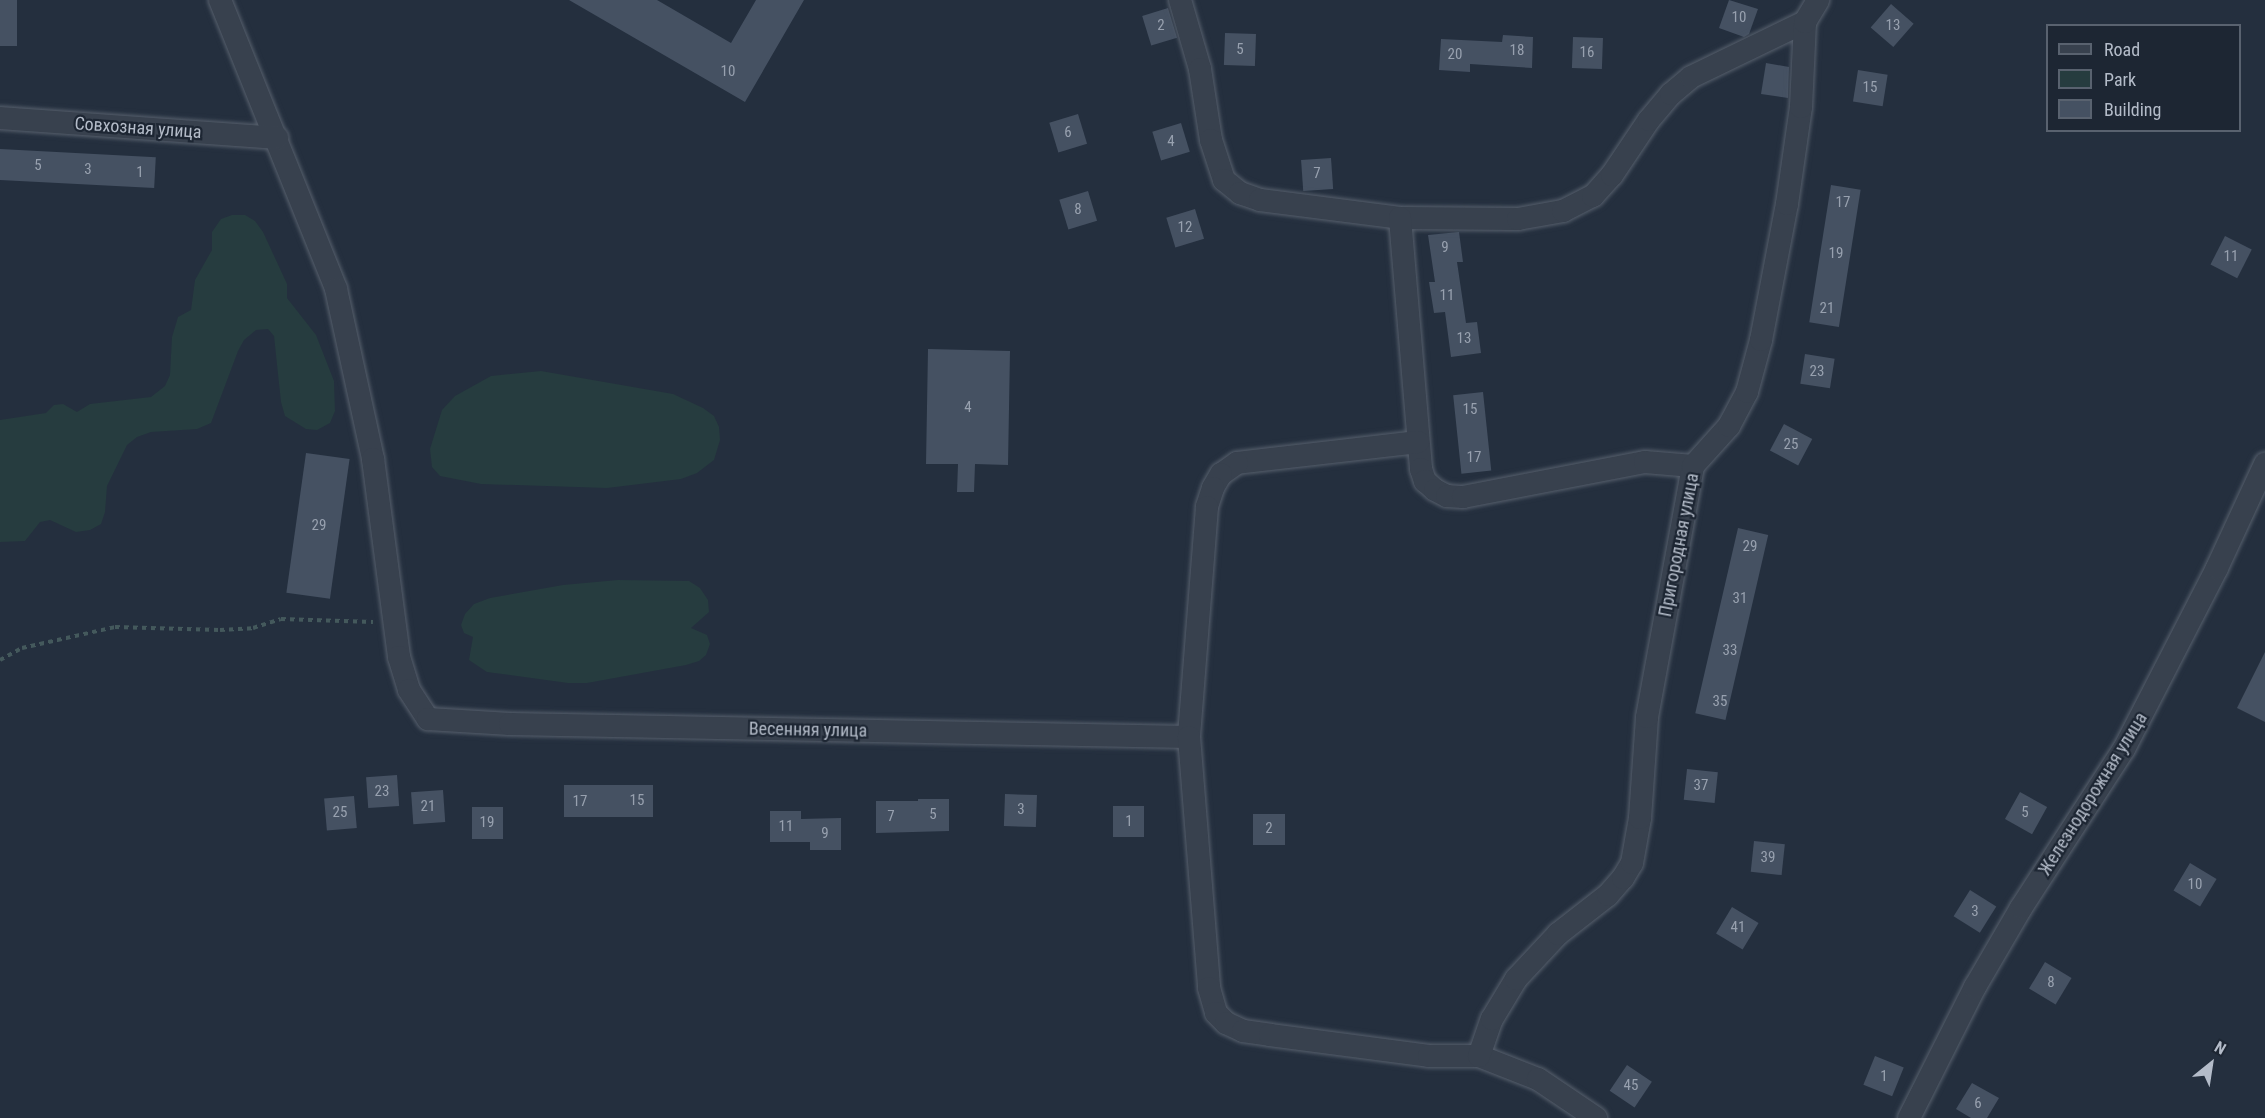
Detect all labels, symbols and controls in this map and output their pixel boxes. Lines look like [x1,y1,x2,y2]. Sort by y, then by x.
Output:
house number: 10 [1732,9,1746,27]
house number: 2 [1157,17,1165,35]
house number: 13 [1886,17,1900,35]
legend [2046,24,2241,132]
text: Road [2104,39,2140,60]
house number: 5 [1236,41,1244,59]
house number: 18 [1510,42,1524,60]
house number: 16 [1580,44,1594,62]
house number: 20 [1448,46,1462,64]
house number: 10 [721,63,735,81]
text: Park [2104,69,2136,90]
house number: 15 [1863,79,1877,97]
text: Building [2104,99,2161,120]
street label: Совхозная улица [74,113,202,143]
house number: 6 [1064,124,1072,142]
house number: 4 [1167,133,1175,151]
house number: 5 [34,157,42,175]
house number: 3 [84,161,92,179]
house number: 1 [136,164,144,182]
house number: 7 [1313,165,1321,183]
house number: 17 [1836,194,1850,212]
house number: 8 [1074,201,1082,219]
house number: 12 [1178,219,1192,237]
house number: 9 [1441,239,1449,257]
house number: 19 [1829,245,1843,263]
house number: 11 [2224,248,2238,266]
house number: 11 [1440,287,1454,305]
house number: 21 [1820,300,1834,318]
house number: 13 [1457,330,1471,348]
house number: 23 [1810,363,1824,381]
house number: 4 [964,399,972,417]
house number: 15 [1463,401,1477,419]
house number: 25 [1784,436,1798,454]
house number: 17 [1467,449,1481,467]
street label: Пригородная улица [1654,471,1704,619]
house number: 29 [312,517,326,535]
house number: 29 [1743,538,1757,556]
house number: 31 [1733,590,1747,608]
house number: 33 [1723,642,1737,660]
house number: 35 [1713,693,1727,711]
street label: Железнодорожная улица [2034,708,2152,880]
street label: Весенняя улица [749,718,867,742]
house number: 37 [1694,777,1708,795]
house number: 23 [375,783,389,801]
house number: 15 [630,792,644,810]
house number: 17 [573,793,587,811]
house number: 21 [421,798,435,816]
house number: 3 [1017,801,1025,819]
house number: 25 [333,804,347,822]
house number: 5 [2021,804,2029,822]
house number: 5 [929,806,937,824]
house number: 7 [887,808,895,826]
house number: 1 [1125,813,1133,831]
house number: 19 [480,814,494,832]
house number: 11 [779,818,793,836]
house number: 2 [1265,820,1273,838]
house number: 9 [821,825,829,843]
house number: 39 [1761,849,1775,867]
house number: 10 [2188,876,2202,894]
house number: 3 [1971,903,1979,921]
house number: 41 [1731,919,1745,937]
house number: 8 [2047,974,2055,992]
north arrow [2181,1034,2241,1094]
text: N [2211,1037,2229,1059]
house number: 1 [1880,1068,1888,1086]
house number: 45 [1624,1077,1638,1095]
house number: 6 [1974,1095,1982,1113]

